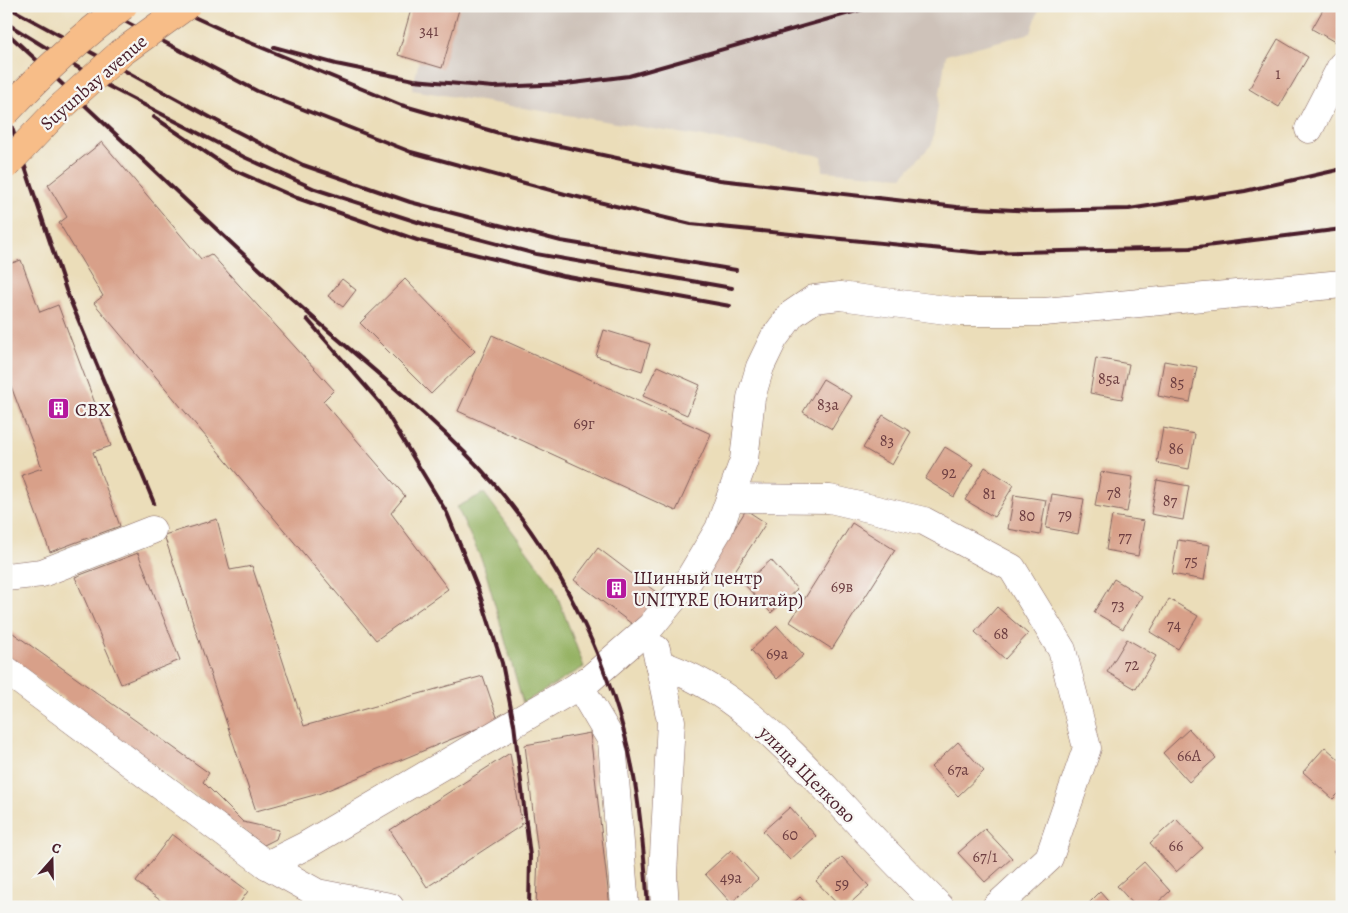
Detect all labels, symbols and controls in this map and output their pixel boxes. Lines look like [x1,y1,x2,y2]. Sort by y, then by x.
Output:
house number: 341 [419,20,439,42]
street label: Suyunbay avenue [34,29,153,137]
house number: 1 [1275,63,1281,85]
house number: 85а [1098,368,1121,390]
house number: 85 [1170,372,1184,394]
house number: 83а [817,394,840,416]
building icon: СВХ [47,397,71,421]
place label: СВХ [75,397,111,423]
house number: 69г [573,413,595,435]
house number: 83 [880,430,894,452]
house number: 86 [1168,438,1184,460]
house number: 92 [942,462,957,484]
house number: 78 [1107,482,1121,504]
house number: 81 [982,483,996,505]
house number: 87 [1163,490,1178,512]
house number: 79 [1058,504,1072,526]
house number: 80 [1019,505,1035,527]
house number: 77 [1118,526,1132,548]
house number: 75 [1184,550,1198,572]
place label: Шинный центр UNITYRE (Юнитайр) [633,565,803,613]
building icon: Шинный центр UNITYRE (Юнитайр) [605,576,629,600]
house number: 69в [831,576,853,598]
house number: 73 [1111,594,1125,616]
house number: 74 [1167,614,1181,636]
house number: 68 [993,623,1009,645]
house number: 69а [766,643,789,665]
house number: 72 [1125,654,1140,676]
street label: улица Щелково [752,720,862,829]
house number: 66А [1177,745,1202,767]
house number: 67а [947,759,969,781]
house number: 60 [782,824,798,846]
house number: 66 [1169,835,1183,857]
north arrow [28,836,78,886]
text: С [49,838,64,859]
house number: 67/1 [973,846,998,868]
house number: 49а [720,867,743,889]
house number: 59 [835,873,849,895]

